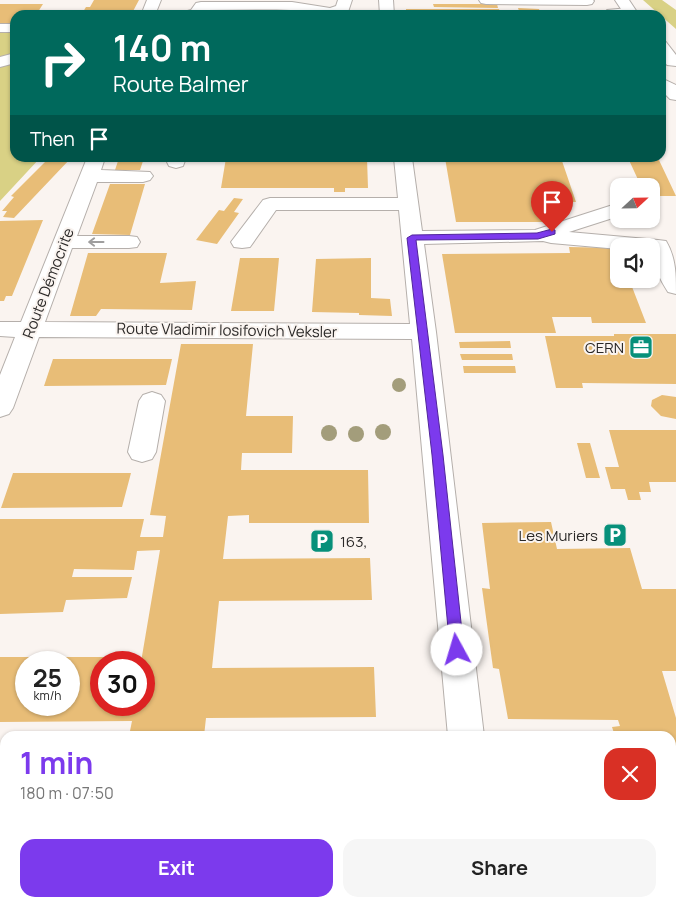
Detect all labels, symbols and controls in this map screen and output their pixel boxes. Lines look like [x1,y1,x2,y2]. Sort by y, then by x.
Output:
text: 140 m [113,24,211,72]
icon: right [30,30,95,95]
text: Route Balmer [113,69,249,99]
icon: arrive [85,125,113,153]
text: Then [30,126,75,152]
north arrow [610,178,660,228]
map controls [610,178,660,288]
pin [531,181,573,232]
icon: arrive [538,188,566,216]
street label: Route Démocrite [17,225,79,341]
one-way arrow [88,237,104,247]
button: sound [610,238,660,288]
street label: Route Vladimir Iosifovich Veksler [116,318,338,342]
office icon: CERN [628,334,654,360]
place label: CERN [585,337,624,358]
parking icon: Les Muriers [602,522,628,548]
place label: Les Muriers [519,525,598,546]
parking icon: 163, [309,528,335,554]
place label: 163, [340,531,367,552]
position arrow [430,623,482,675]
speed limit sign: 30 [90,651,155,716]
text: 25 [33,660,62,695]
text: km/h [34,687,61,704]
text: 1 min [20,742,93,783]
button: close [604,748,656,800]
text: 180 m · 07:50 [20,782,114,804]
button: Exit [20,839,333,897]
button: Share [343,839,656,897]

